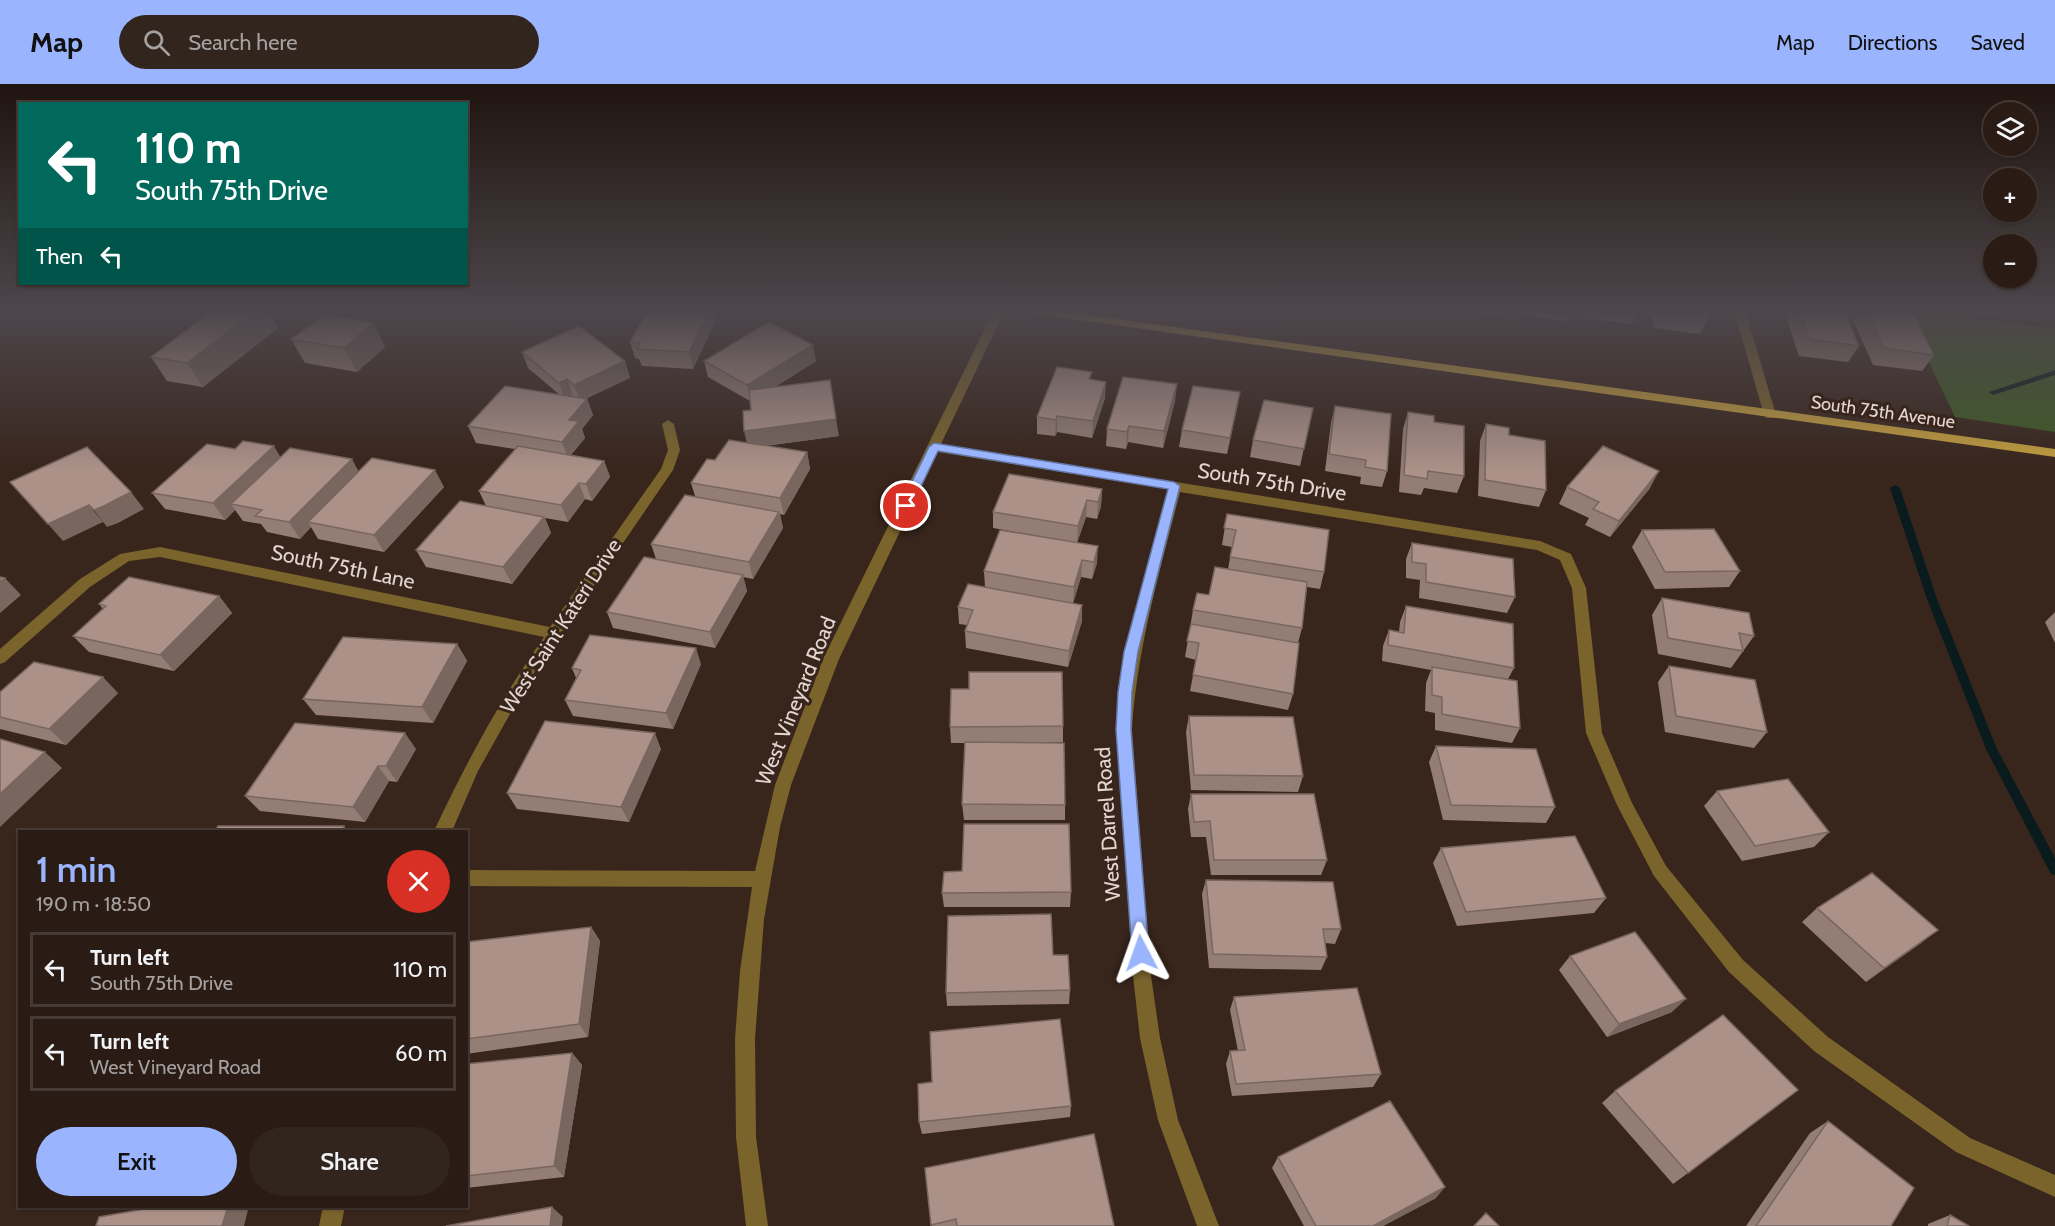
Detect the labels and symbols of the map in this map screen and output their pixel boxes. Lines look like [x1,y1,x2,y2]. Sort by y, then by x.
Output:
street label: South 75th Avenue [1809,391,1957,433]
street label: South 75th Drive [1196,457,1348,506]
pin [880,480,931,531]
street label: West Saint Kateri Drive [495,534,626,718]
street label: South 75th Lane [269,539,417,594]
street label: West Vineyard Road [750,613,841,789]
street label: West Darrel Road [1090,746,1125,902]
position arrow [1109,921,1173,985]

